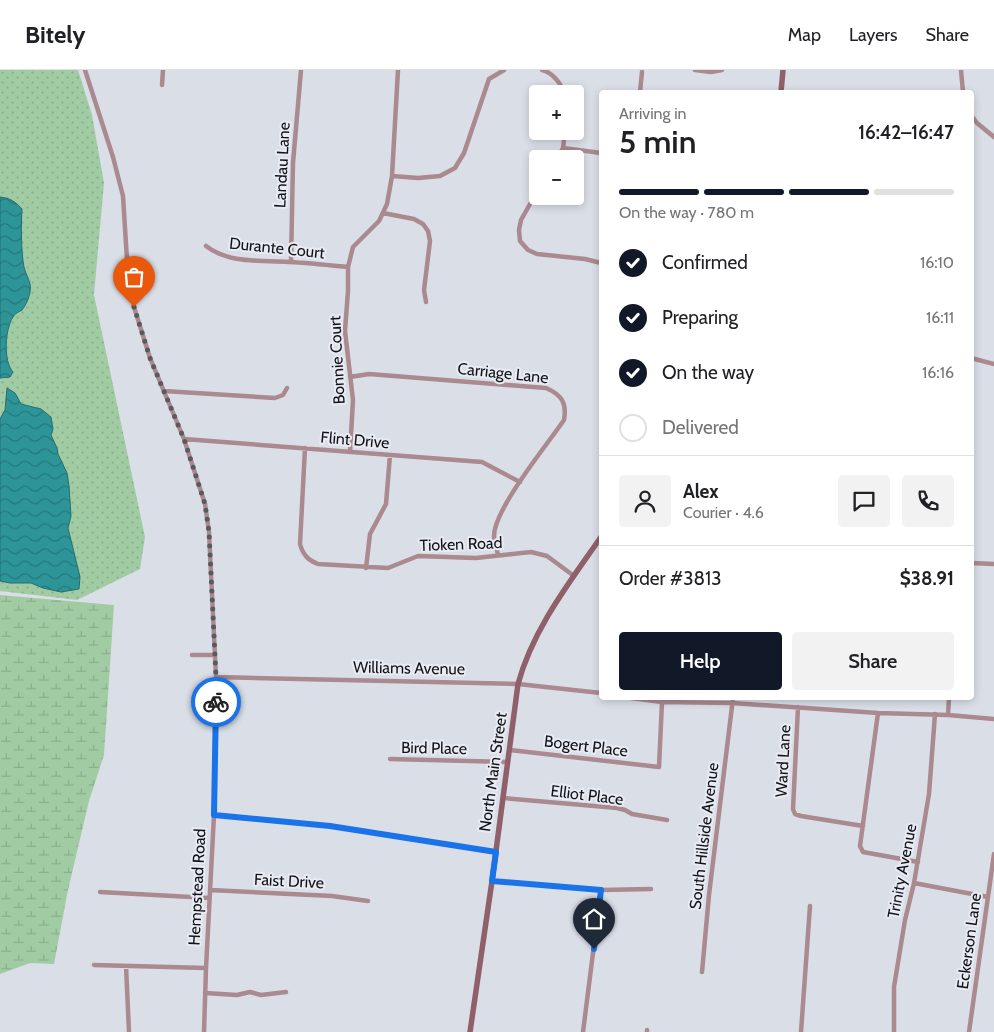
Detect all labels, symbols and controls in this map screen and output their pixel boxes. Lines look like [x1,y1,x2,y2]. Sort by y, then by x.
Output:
text: Bitely [25,20,85,49]
text: Map [788,24,821,46]
text: Layers [849,24,898,46]
text: Share [926,24,969,46]
map controls [529,85,584,205]
button: + [529,85,584,140]
text: Arriving in [619,104,686,123]
text: 16:42–16:47 [858,121,954,144]
street label: Landau Lane [270,122,294,208]
text: 5 min [619,122,696,161]
button: − [529,150,584,205]
text: On the way · 780 m [619,203,754,222]
street label: Durante Court [228,234,326,263]
icon: check [619,249,647,277]
text: Confirmed [662,251,748,274]
text: 16:10 [920,253,954,272]
pin [113,256,155,307]
icon: bag [120,263,148,291]
icon: check [619,304,647,332]
text: Preparing [662,306,738,329]
text: 16:11 [926,308,954,327]
street label: Bonnie Court [325,315,349,405]
street label: Carriage Lane [457,359,549,387]
icon: check [619,359,647,387]
text: On the way [662,361,754,384]
text: 16:16 [922,363,954,382]
text: Delivered [662,416,739,439]
street label: Flint Drive [320,428,390,452]
button: person [619,475,671,527]
button: chat [838,475,890,527]
button: phone [902,475,954,527]
text: Alex [683,480,719,503]
text: Courier · 4.6 [683,503,764,522]
street label: Tioken Road [419,533,503,555]
text: Order #3813 [619,567,721,590]
text: $38.91 [900,567,954,590]
button: Help [619,632,782,690]
button: Share [792,632,954,690]
street label: Williams Avenue [353,658,465,678]
courier [191,677,241,727]
icon: bike [202,688,230,716]
street label: North Main Street [475,711,511,833]
street label: Ward Lane [772,724,794,798]
street label: Bogert Place [543,731,629,761]
street label: Bird Place [401,738,467,758]
street label: South Hillside Avenue [686,762,722,910]
street label: Elliot Place [549,781,625,809]
street label: Trinity Avenue [884,822,920,920]
street label: Hempstead Road [184,828,210,946]
street label: Faist Drive [254,870,324,892]
street label: Eckerson Lane [953,892,985,990]
pin [573,898,615,949]
icon: home [580,905,608,933]

